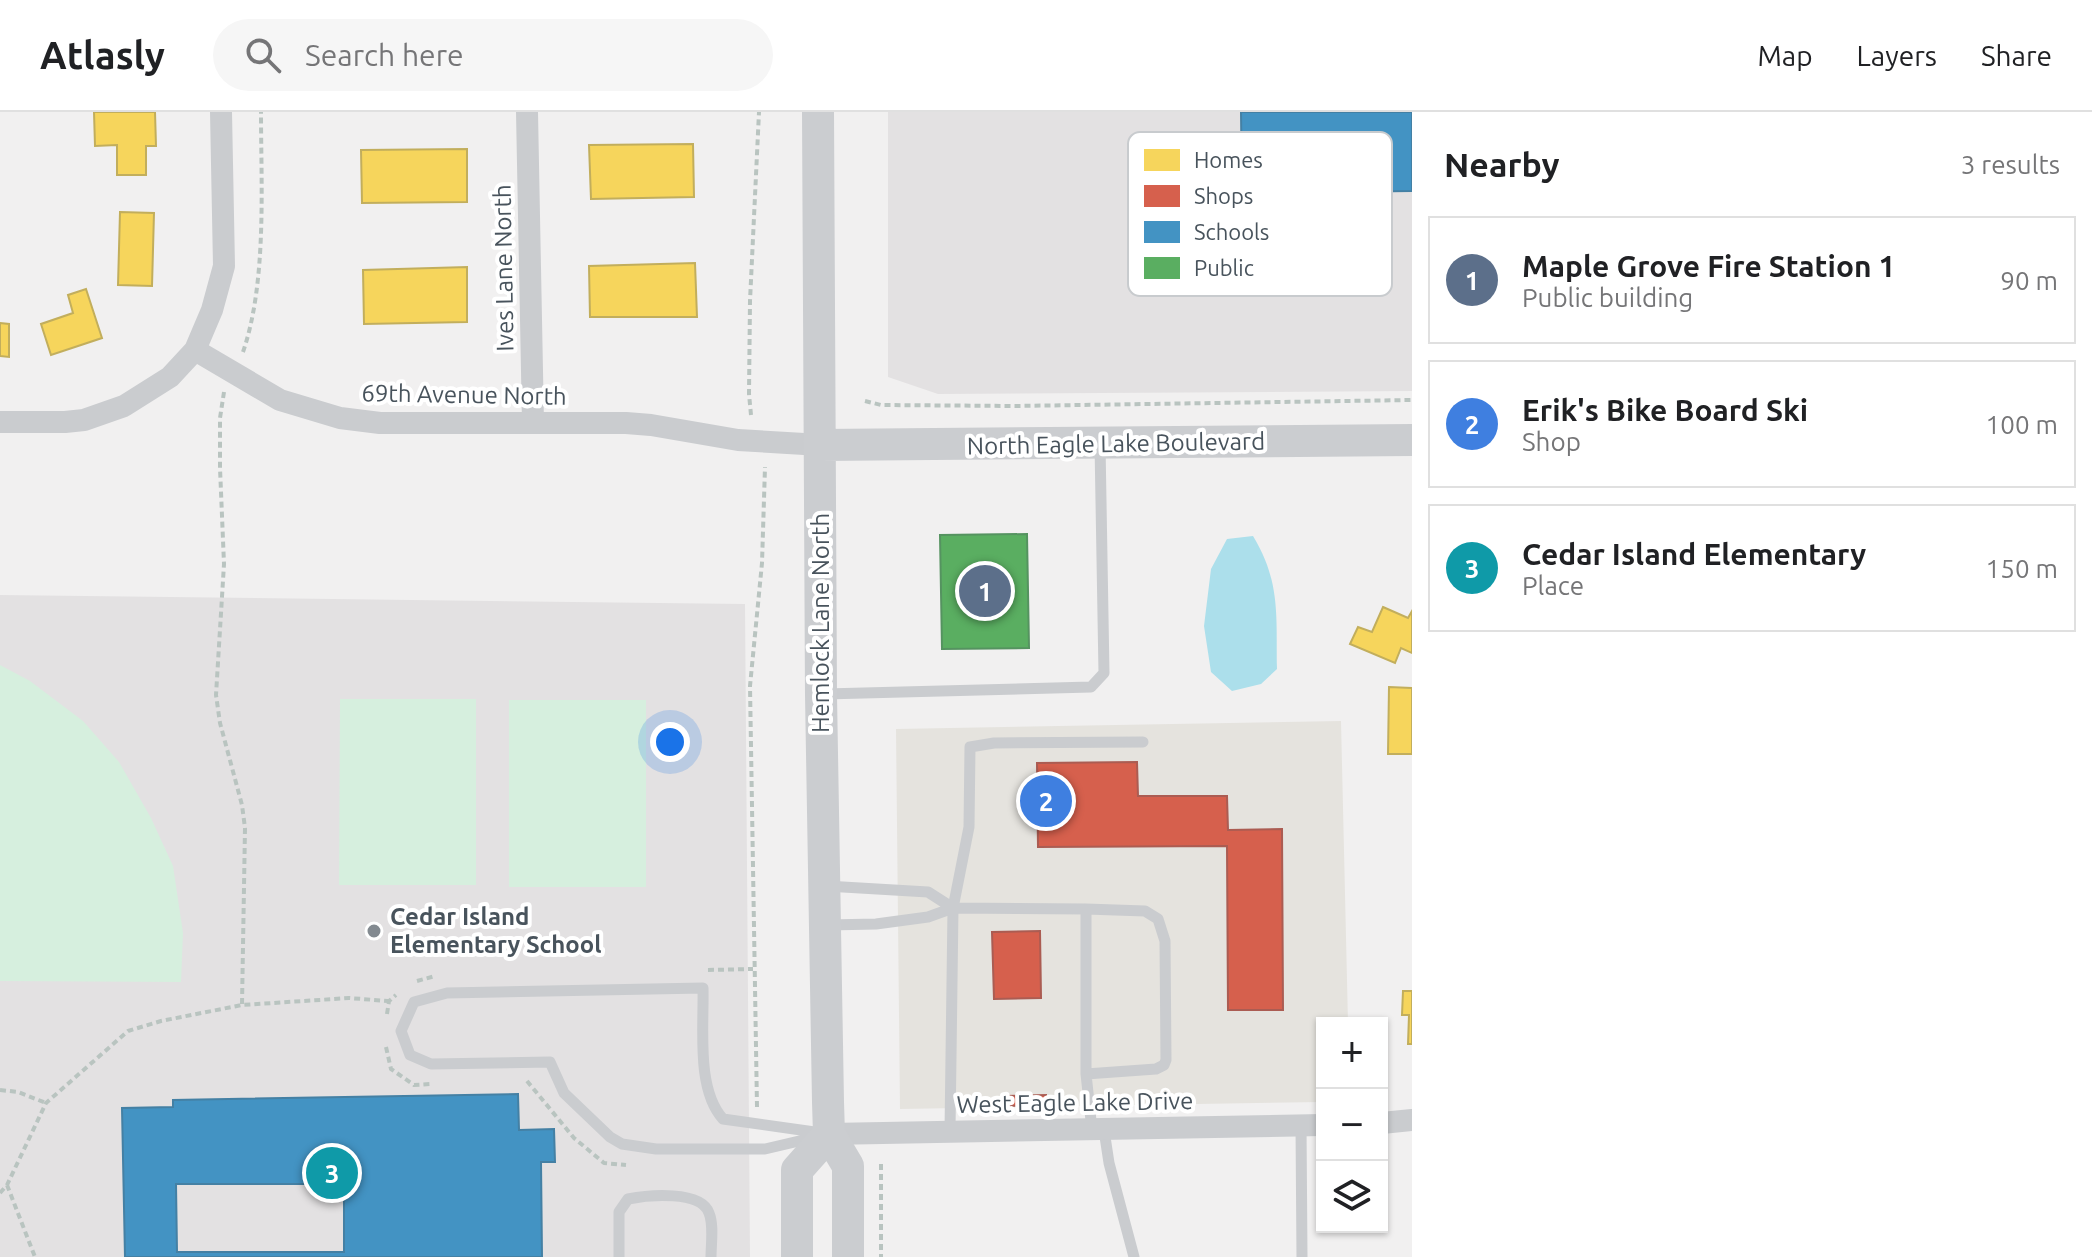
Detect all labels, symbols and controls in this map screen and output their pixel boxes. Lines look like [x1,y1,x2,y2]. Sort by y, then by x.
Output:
search box [213,19,773,91]
icon: search [241,33,285,77]
text: Atlasly [40,34,165,76]
text: Search here [305,38,464,72]
text: Map [1757,40,1813,71]
text: Layers [1857,40,1937,71]
text: Share [1981,40,2052,71]
legend [1128,132,1392,296]
text: Nearby [1444,145,1559,183]
text: Homes [1194,147,1263,172]
text: 3 results [1961,150,2060,179]
text: Shops [1194,183,1253,208]
street label: Ives Lane North [489,184,518,352]
text: Schools [1194,219,1269,244]
text: Maple Grove Fire Station 1 [1522,249,1896,283]
text: Public [1194,255,1254,280]
text: 1 [1465,266,1479,295]
text: 90 m [2000,266,2058,295]
text: Public building [1522,283,1693,312]
street label: 69th Avenue North [361,379,567,410]
text: Erik's Bike Board Ski [1522,393,1808,427]
text: 2 [1465,410,1479,439]
text: 100 m [1986,410,2058,439]
street label: North Eagle Lake Boulevard [967,427,1265,460]
text: Shop [1522,427,1581,456]
street label: Hemlock Lane North [807,513,834,733]
text: Cedar Island Elementary [1522,537,1866,571]
text: 3 [1465,554,1479,583]
text: 150 m [1986,554,2058,583]
pin: 1 [959,561,1011,621]
text: Place [1522,571,1584,600]
your location [650,722,690,762]
pin: 2 [1020,771,1072,831]
place label: Cedar Island Elementary School [390,903,602,958]
marker: Cedar Island Elementary School [365,922,383,940]
map controls [1316,1017,1388,1233]
button: + [1316,1017,1388,1089]
street label: West Eagle Lake Drive [956,1087,1194,1118]
button: − [1316,1089,1388,1161]
pin: 3 [306,1143,358,1203]
button: layers [1316,1161,1388,1233]

